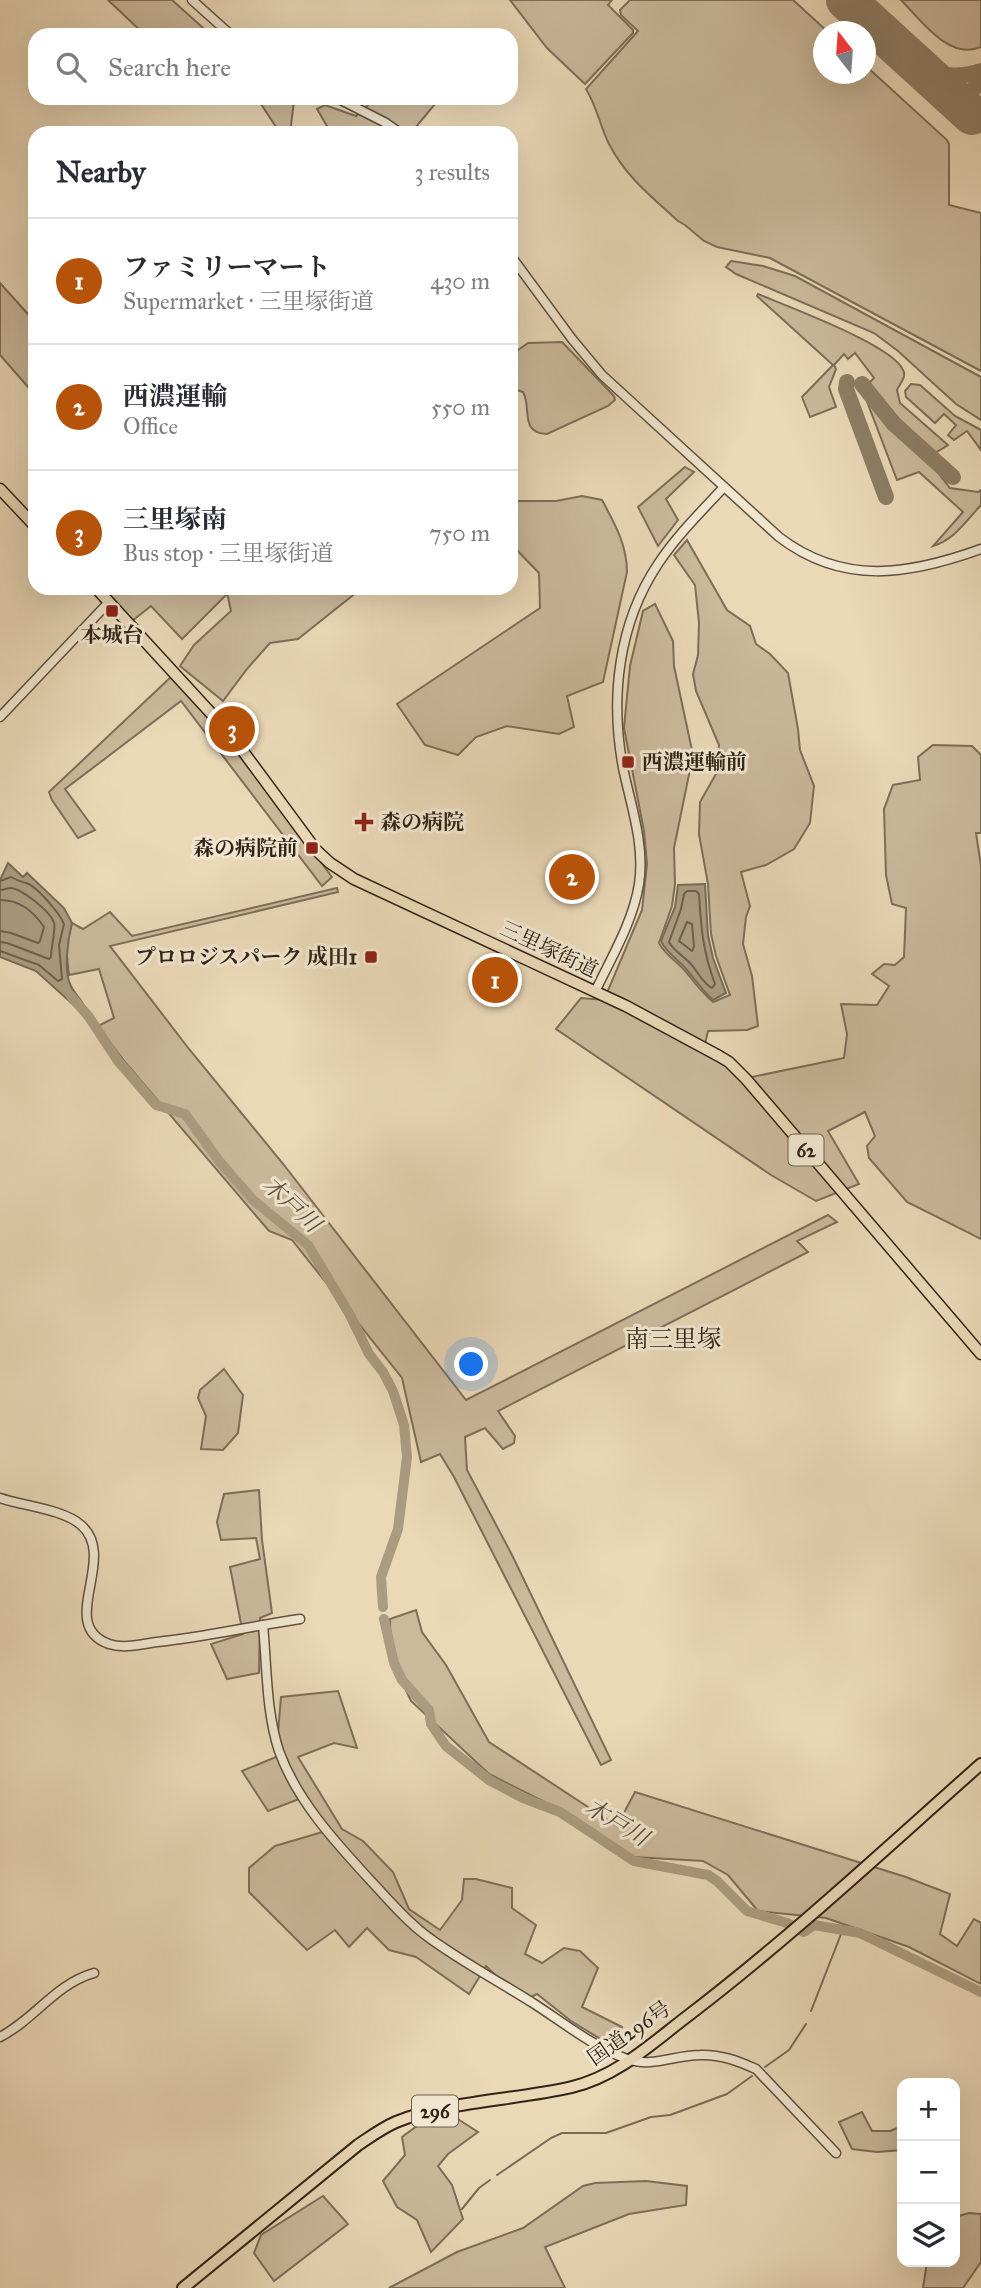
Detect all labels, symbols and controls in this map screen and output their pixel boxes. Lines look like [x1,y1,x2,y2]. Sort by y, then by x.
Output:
north arrow [813,21,876,84]
search box [28,28,518,105]
icon: search [52,48,90,86]
text: Search here [108,51,231,83]
text: Nearby [56,154,146,190]
text: 3 results [414,158,490,186]
text: ファミリーマート [123,251,330,283]
text: 1 [74,267,84,295]
text: 430 m [430,267,490,295]
text: Supermarket · 三里塚街道 [123,287,374,315]
text: 西濃運輸 [123,380,227,412]
text: 2 [73,393,85,421]
text: 550 m [431,393,490,421]
text: Office [123,412,178,440]
text: 三里塚南 [123,503,227,535]
text: 3 [74,519,84,547]
text: 750 m [429,519,490,547]
text: Bus stop · 三里塚街道 [123,539,334,567]
marker: 本城台 [104,603,120,619]
place label: 本城台 [81,622,144,648]
pin: 3 [209,703,255,755]
place label: 西濃運輸前 [642,749,747,775]
marker: 西濃運輸前 [620,754,636,770]
place label: 森の病院 [380,809,464,835]
marker: 森の病院 [354,812,374,832]
place label: 森の病院前 [193,835,298,861]
marker: 森の病院前 [304,840,320,856]
pin: 2 [549,851,595,903]
street label: 三里塚街道 [496,915,602,983]
place label: プロロジスパーク 成田1 [135,944,357,970]
marker: プロロジスパーク 成田1 [363,949,379,965]
pin: 1 [472,954,518,1006]
road number: 62 [788,1134,824,1166]
water label: 木戸川 [257,1170,329,1240]
district label: 南三里塚 [625,1324,721,1354]
your location [454,1347,488,1381]
water label: 木戸川 [580,1792,656,1853]
street label: 国道296号 [582,1995,676,2071]
map controls [897,2078,960,2267]
button: + [897,2078,960,2141]
road number: 296 [412,2096,458,2126]
button: − [897,2141,960,2204]
button: layers [897,2204,960,2267]

